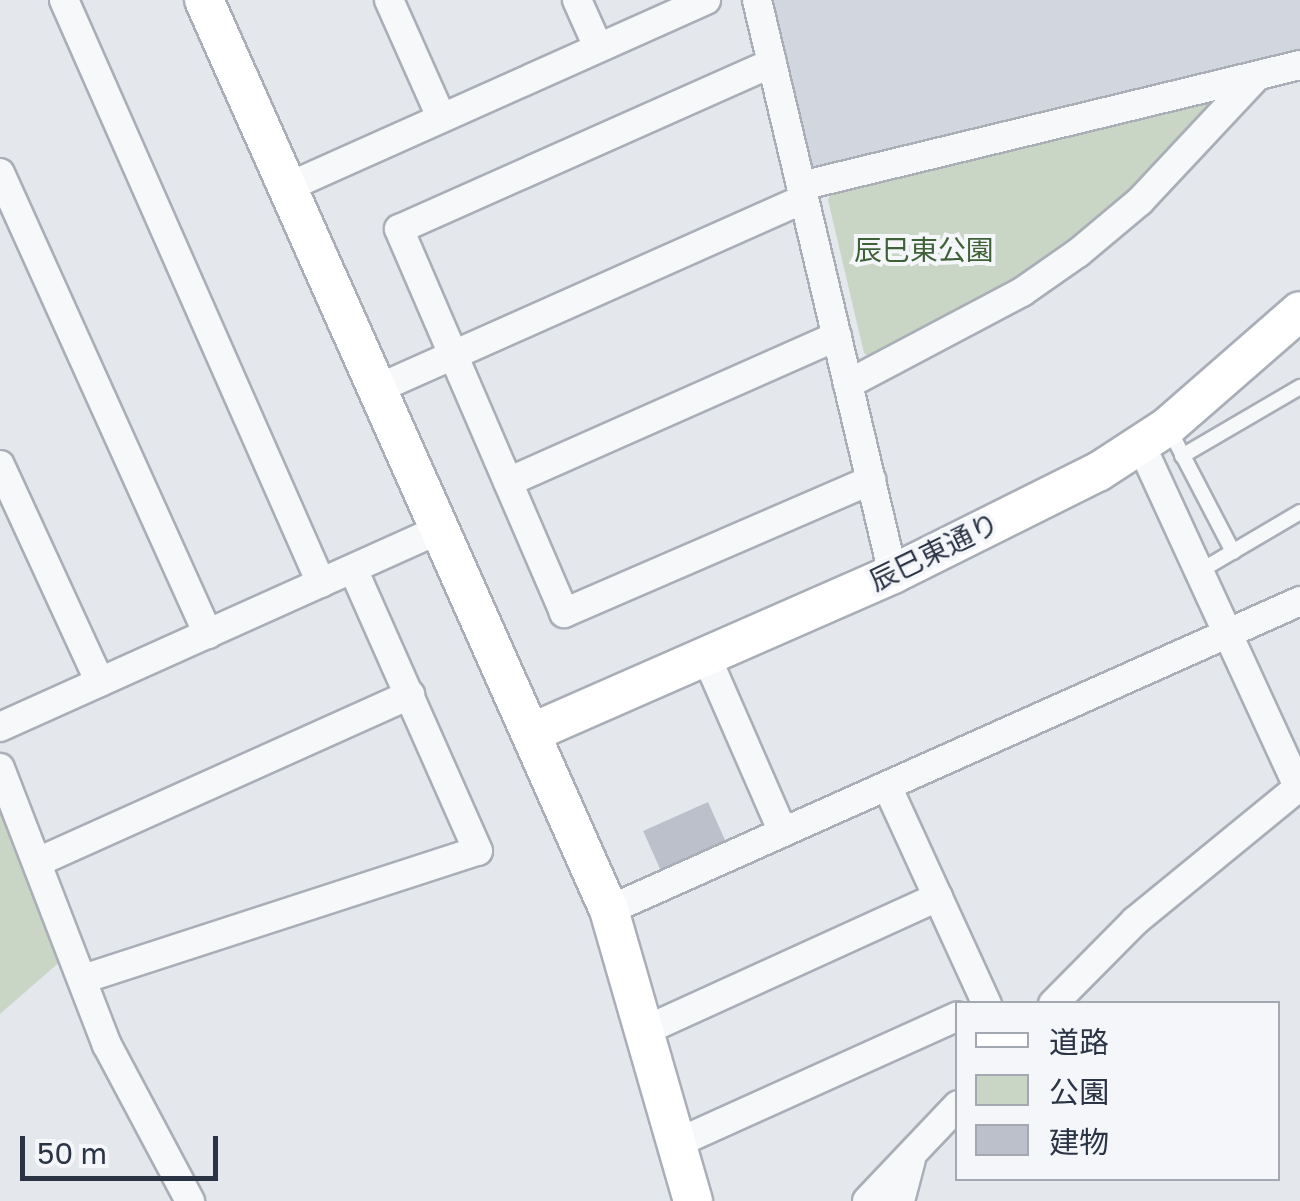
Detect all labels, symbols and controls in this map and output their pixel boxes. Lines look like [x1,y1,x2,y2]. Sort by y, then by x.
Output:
park label: 辰巳東公園 [854,233,994,267]
street label: 辰巳東通り [864,506,1004,598]
legend [955,1001,1280,1181]
text: 道路 [1049,1024,1109,1060]
text: 公園 [1049,1074,1109,1110]
scale bar [25,1116,222,1178]
text: 建物 [1049,1124,1109,1160]
text: 50 m [37,1135,107,1171]

